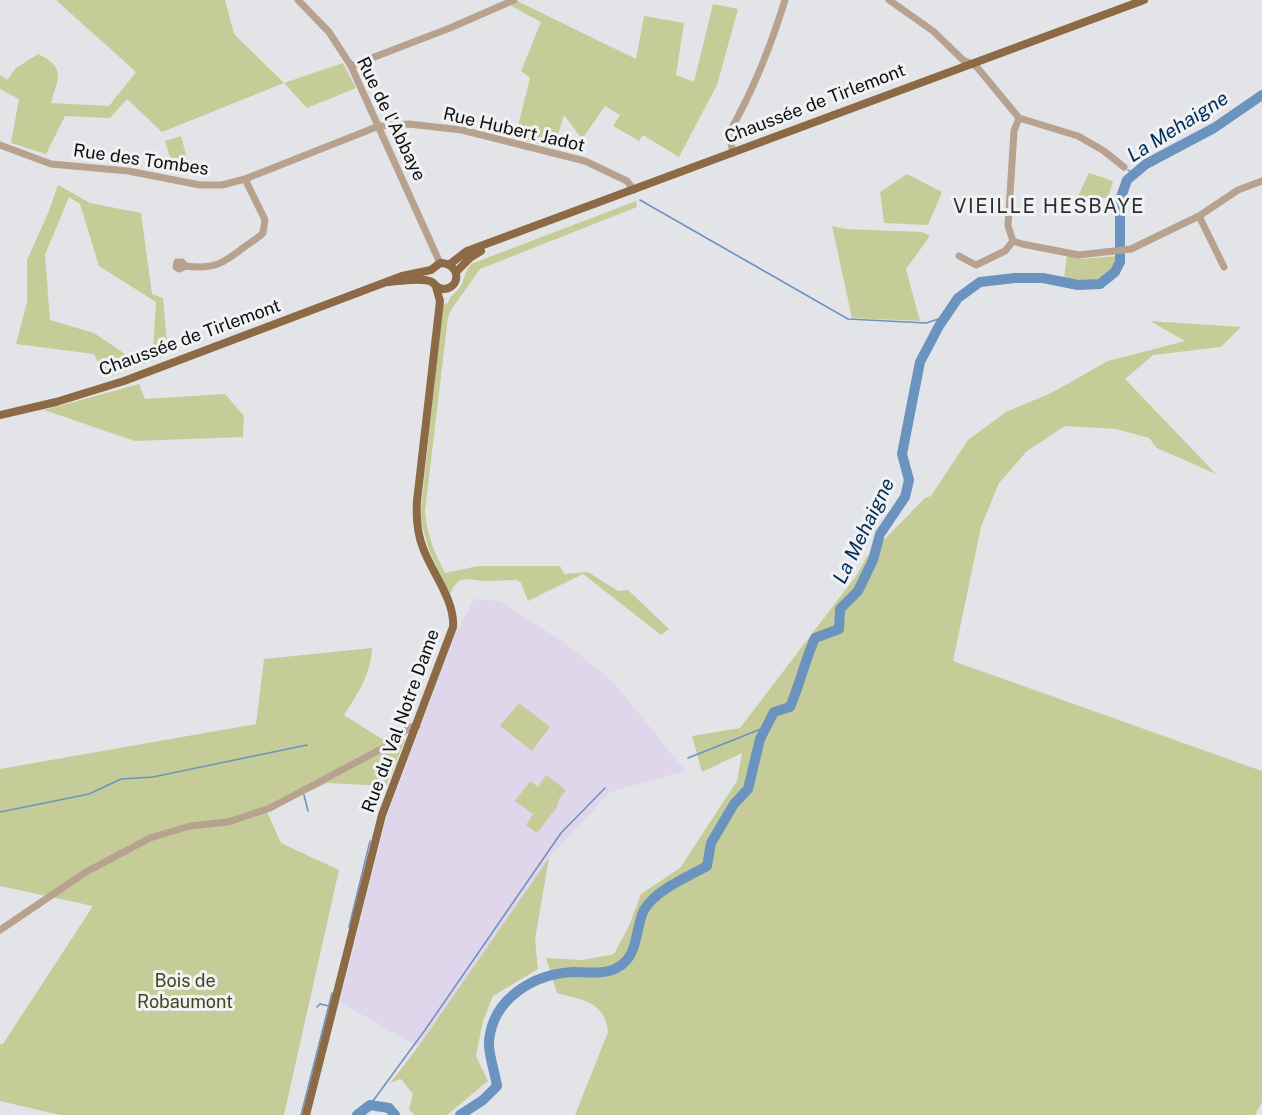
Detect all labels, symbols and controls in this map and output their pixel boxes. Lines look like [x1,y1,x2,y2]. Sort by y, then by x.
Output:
street label: Rue de l'Abbaye [352,54,430,184]
street label: Chaussée de Tirlemont [722,60,908,148]
water label: La Mehaigne [1123,86,1233,168]
street label: Rue Hubert Jadot [441,103,587,157]
street label: Rue des Tombes [72,140,210,180]
district label: VIEILLE HESBAYE [953,195,1145,219]
street label: Chaussée de Tirlemont [96,295,284,381]
water label: La Mehaigne [828,474,900,588]
street label: Rue du Val Notre Dame [358,626,444,816]
park label: Bois de Robaumont [137,970,233,1012]

